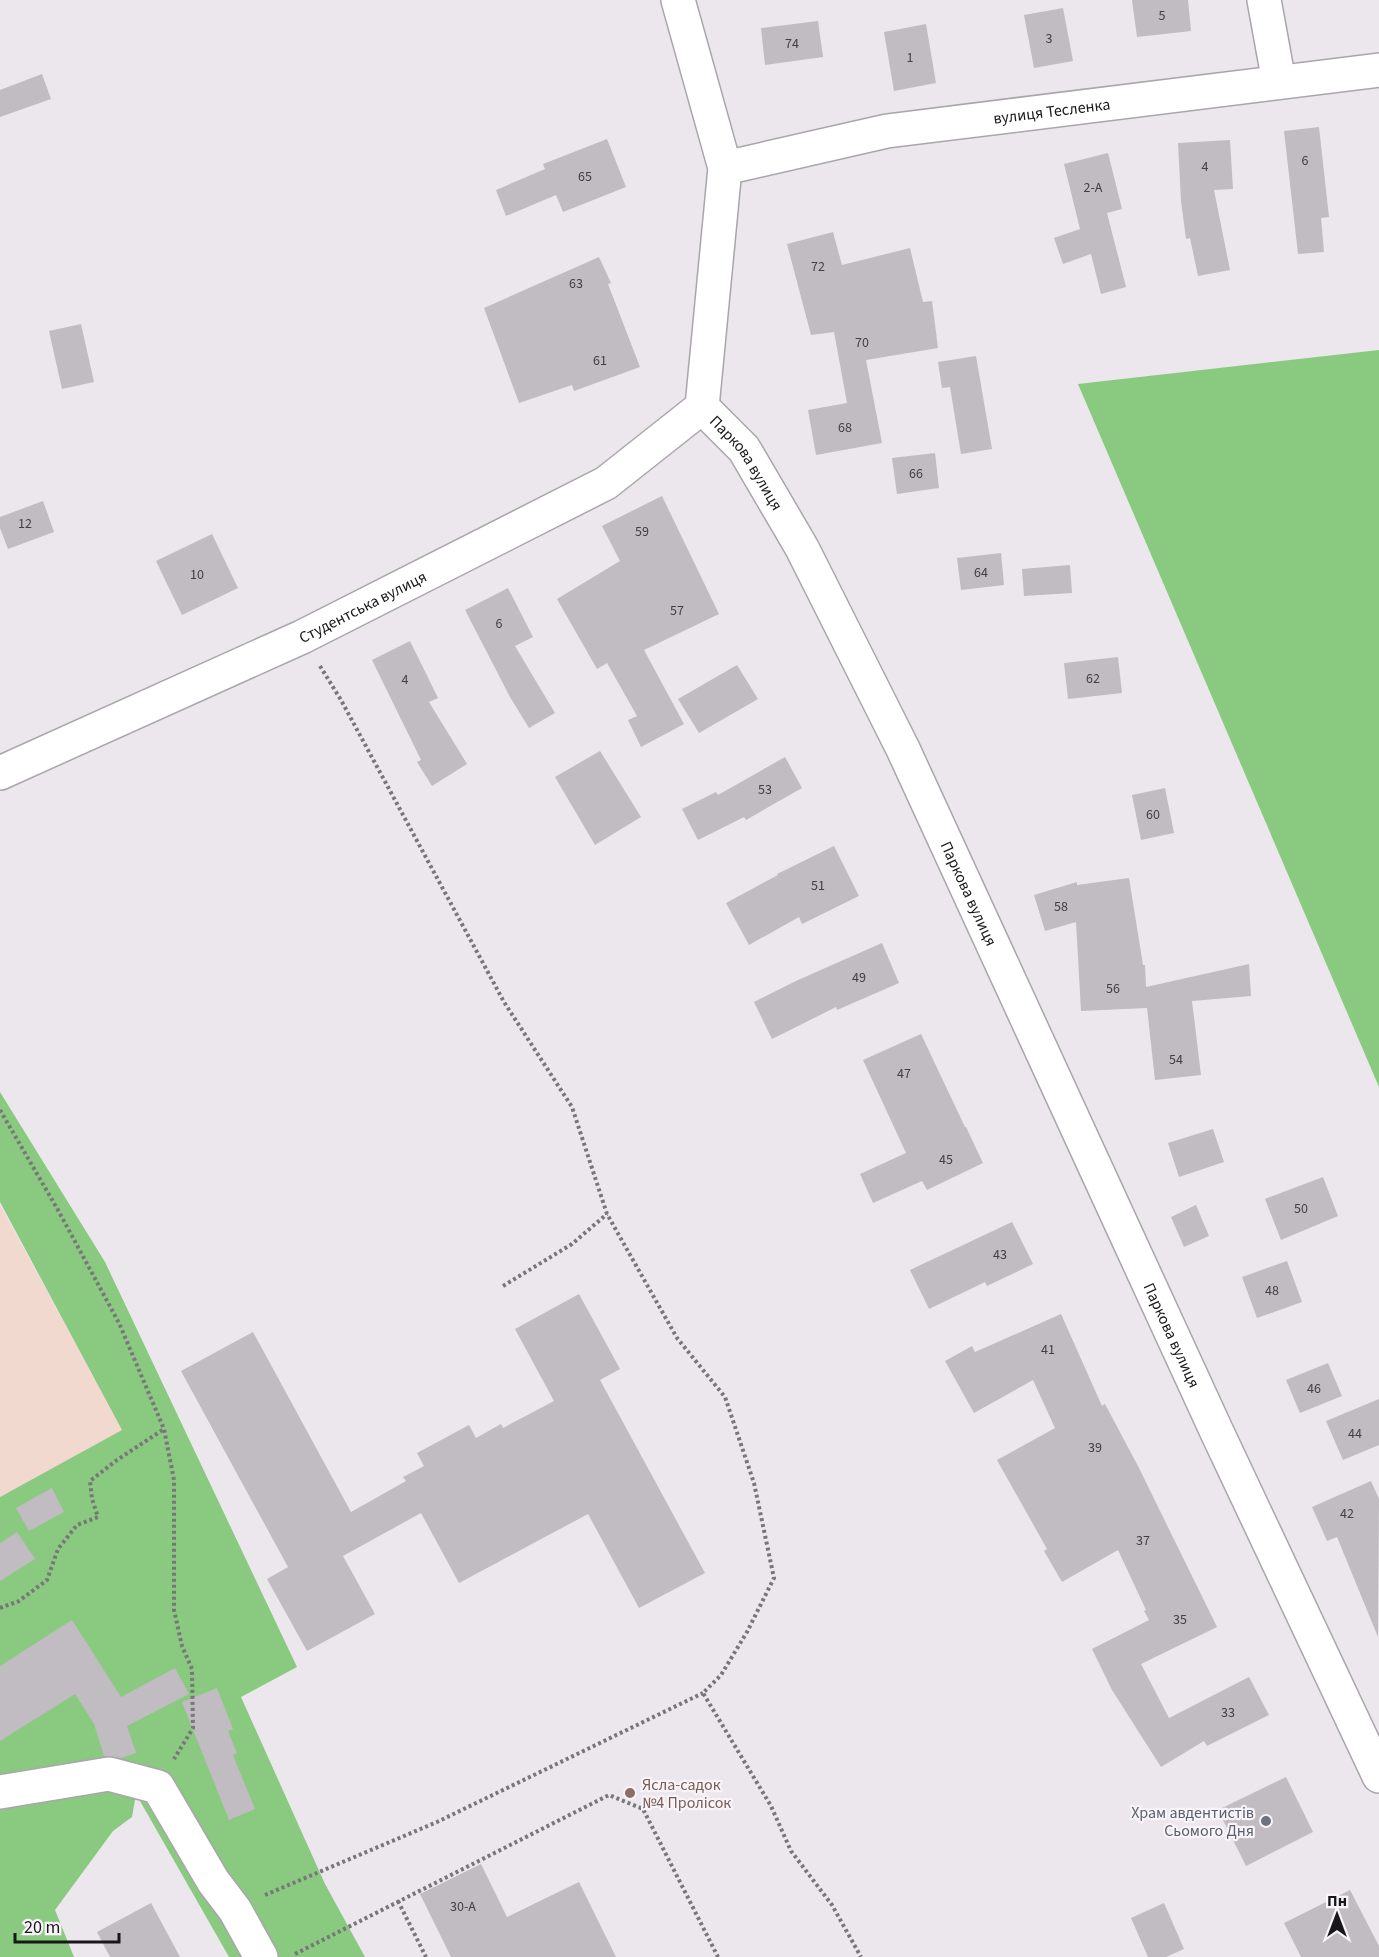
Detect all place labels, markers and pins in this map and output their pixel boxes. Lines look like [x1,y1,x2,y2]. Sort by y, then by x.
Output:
place label: Ясла-садок №4 Пролісок [642,1774,731,1814]
marker: Ясла-садок №4 Пролісок [623,1786,637,1800]
place label: Храм авдентистів Сьомого Дня [1131,1802,1254,1842]
marker: Храм авдентистів Сьомого Дня [1259,1814,1273,1828]

